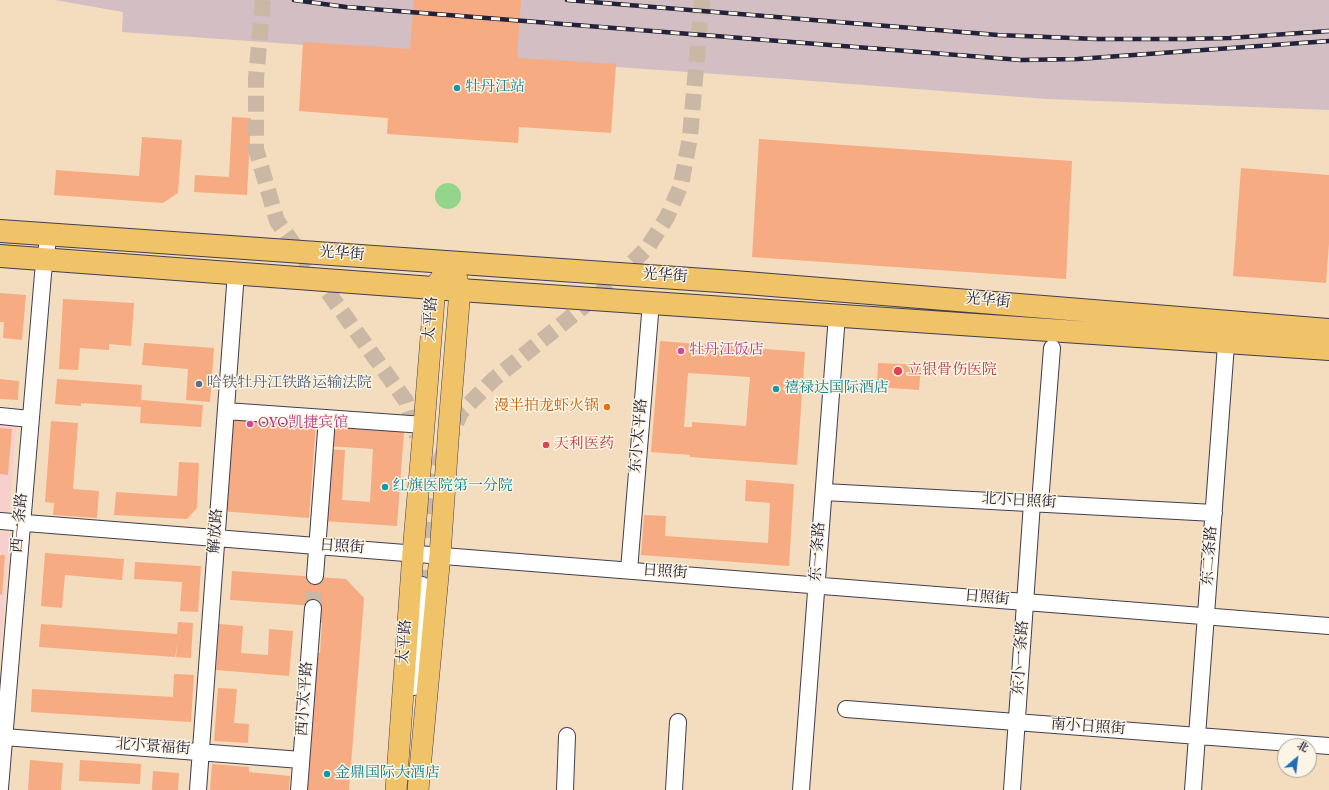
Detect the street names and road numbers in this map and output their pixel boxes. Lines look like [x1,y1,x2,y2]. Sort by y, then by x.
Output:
street label: 光华街 [319,244,365,266]
street label: 光华街 [642,266,688,288]
street label: 光华街 [965,291,1011,313]
street label: 太平路 [421,296,443,342]
street label: 东小太平路 [628,398,652,474]
street label: 北小日照街 [981,491,1057,513]
street label: 西一条路 [9,492,33,554]
street label: 解放路 [206,508,228,554]
street label: 东一条路 [808,521,830,583]
street label: 东二条路 [1200,525,1222,587]
street label: 日照街 [319,537,365,559]
street label: 日照街 [642,562,688,584]
street label: 日照街 [964,588,1010,610]
street label: 太平路 [395,619,417,665]
street label: 东小一条路 [1010,620,1034,696]
street label: 西小太平路 [294,661,318,737]
street label: 南小日照街 [1050,716,1126,740]
street label: 北小景福街 [115,736,191,760]

